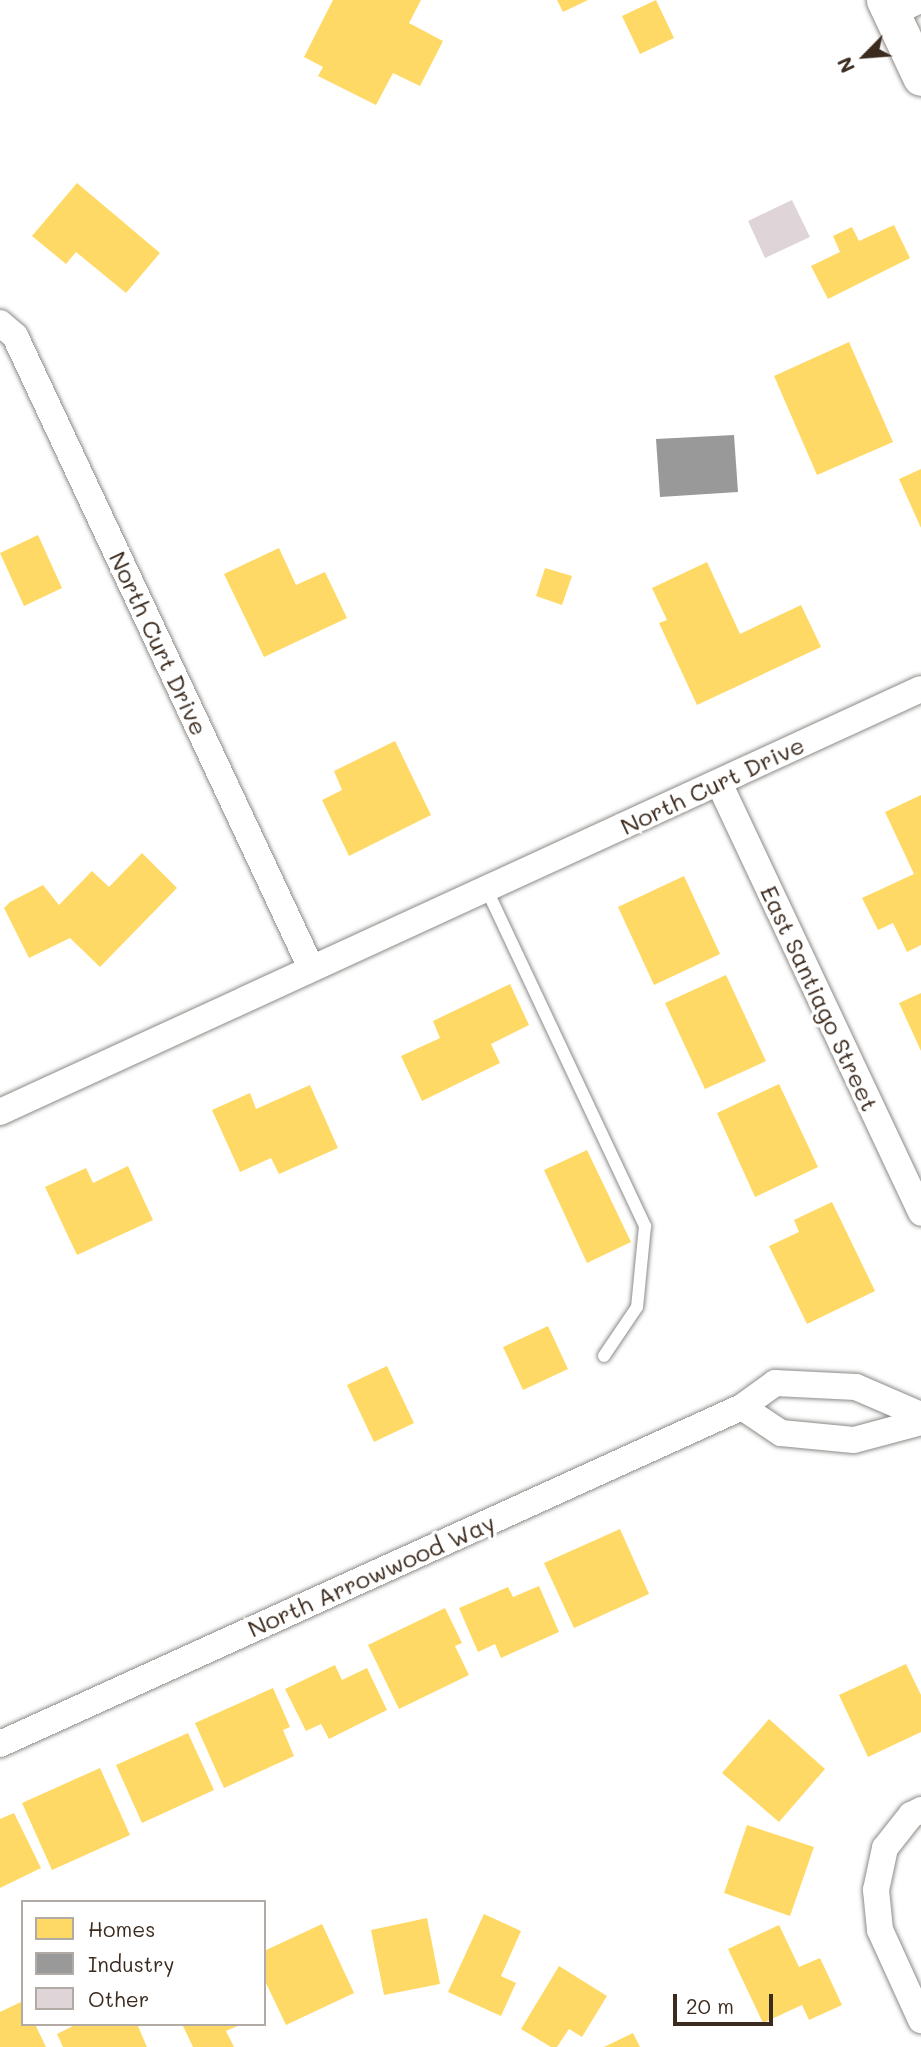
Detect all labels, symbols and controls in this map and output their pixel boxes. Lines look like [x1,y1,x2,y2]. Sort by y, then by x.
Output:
north arrow [830,21,900,91]
text: N [831,53,860,77]
street label: North Curt Drive [104,546,214,740]
street label: North Curt Drive [615,730,809,840]
street label: East Santiago Street [755,881,885,1115]
street label: North Arrowwood Way [243,1507,499,1643]
legend [21,1900,266,2026]
text: Homes [88,1915,155,1942]
text: Industry [88,1950,175,1977]
scale bar [676,1980,776,2024]
text: Other [88,1985,149,2012]
text: 20 m [686,1992,734,2019]

